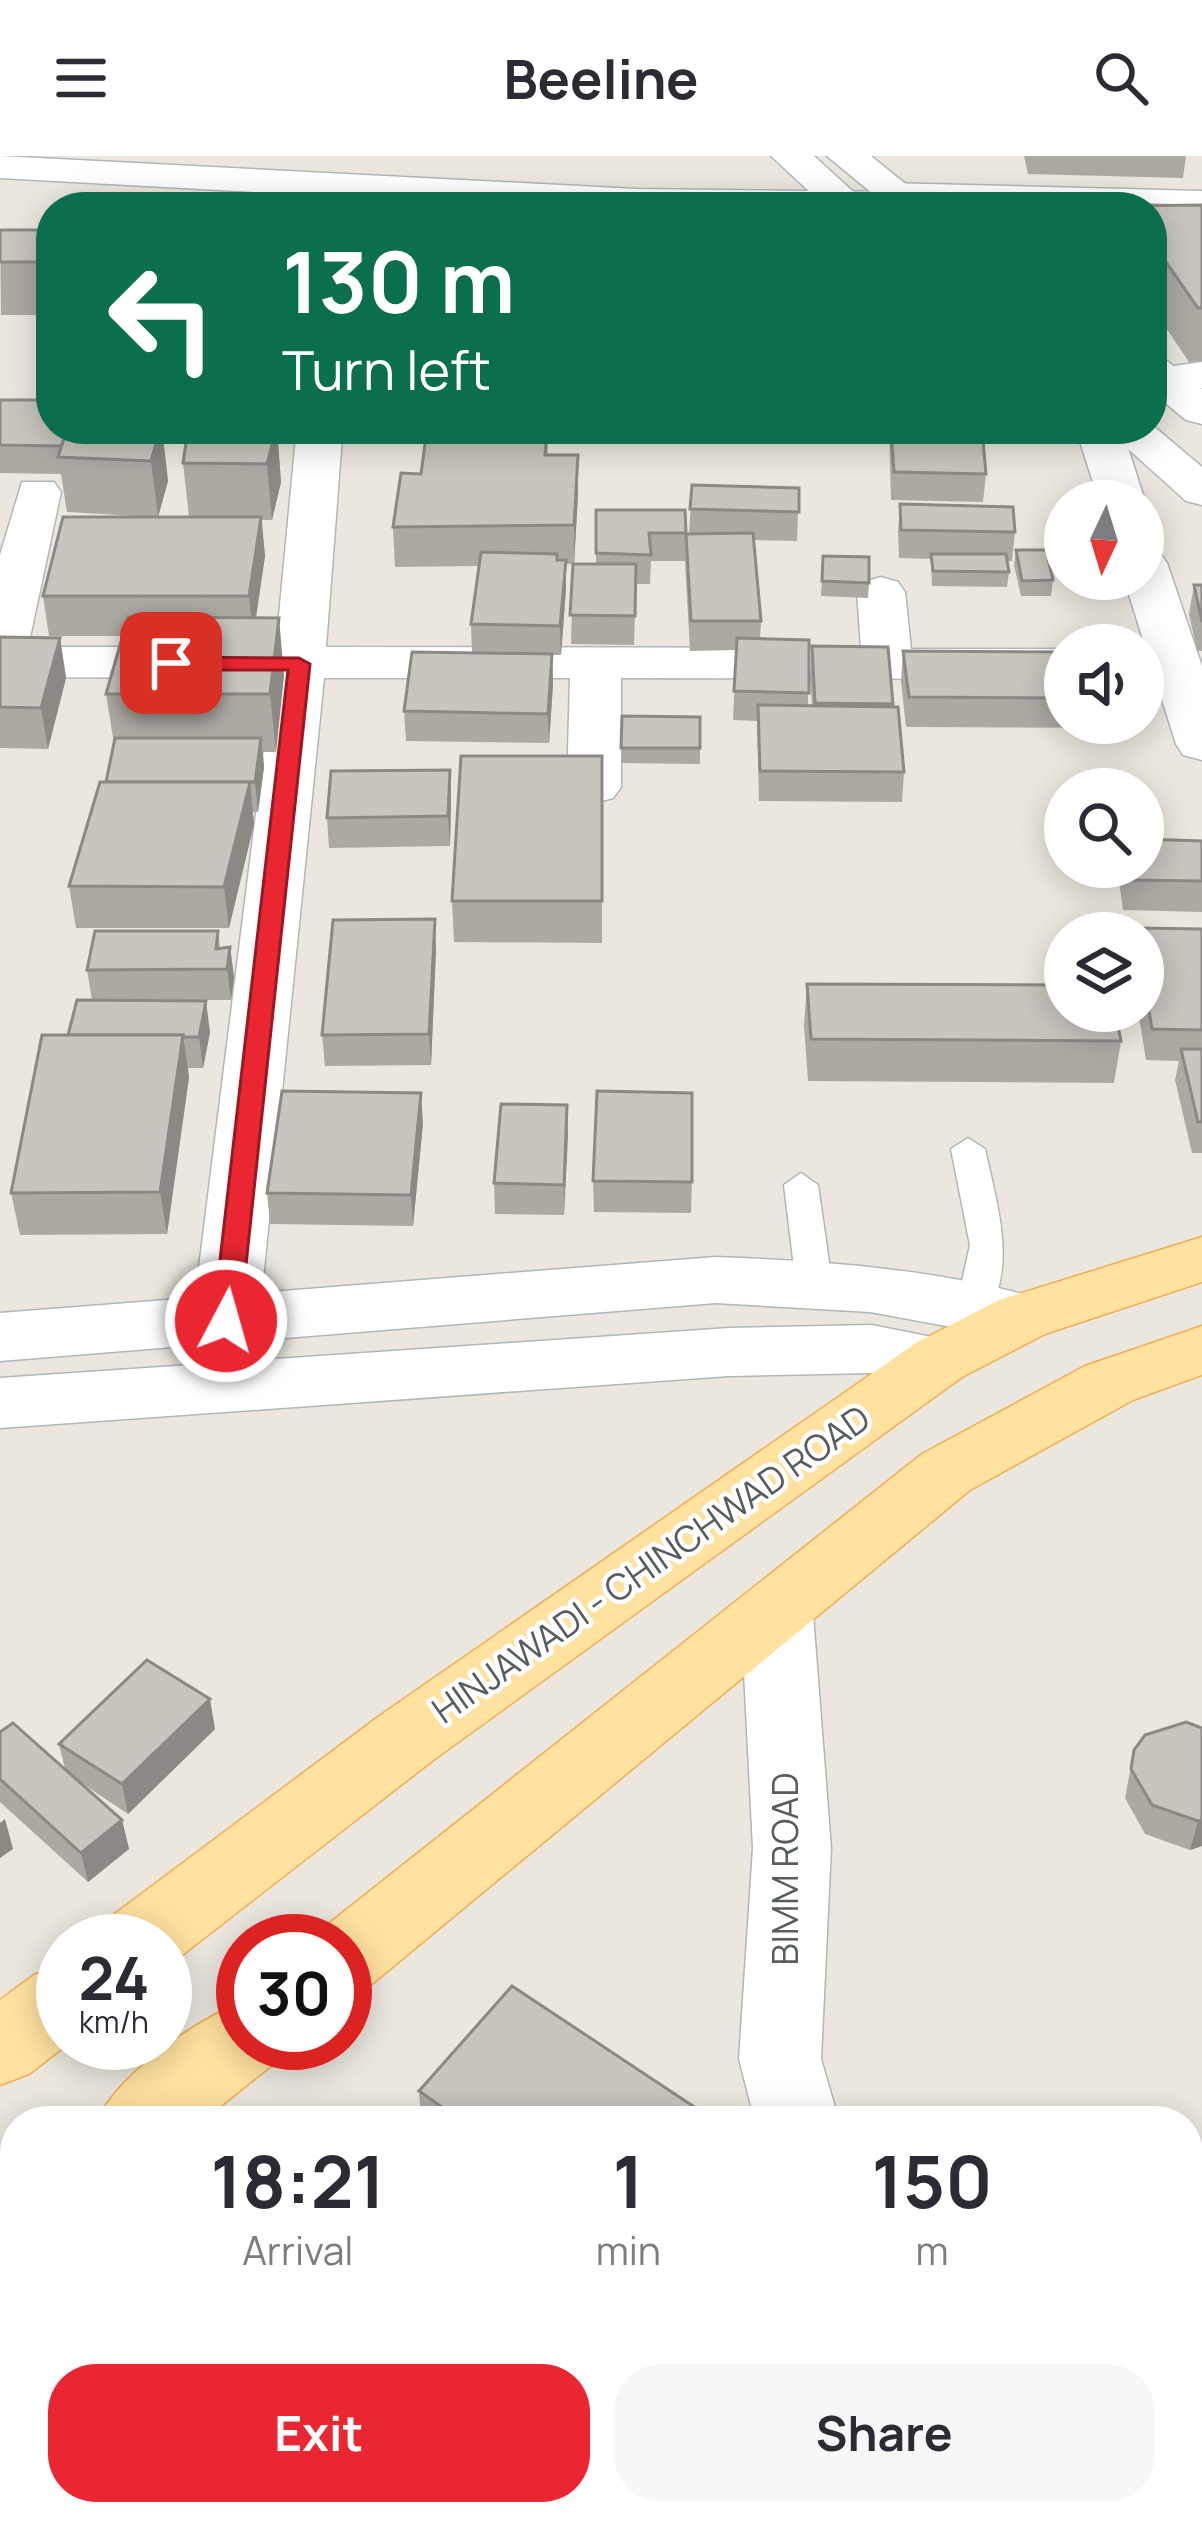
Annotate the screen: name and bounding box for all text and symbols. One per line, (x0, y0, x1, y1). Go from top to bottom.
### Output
text: Beeline (503, 41, 699, 115)
icon: menu (48, 45, 114, 111)
icon: search (1088, 45, 1154, 111)
text: 130 m (282, 223, 515, 338)
icon: left (84, 240, 240, 396)
text: Turn left (282, 332, 491, 406)
north arrow (1044, 480, 1164, 600)
map controls (1044, 480, 1164, 1032)
pin (120, 612, 222, 714)
button: sound (1044, 624, 1164, 744)
icon: arrive (138, 630, 204, 696)
button: search (1044, 768, 1164, 888)
button: layers (1044, 912, 1164, 1032)
position arrow (163, 1258, 289, 1384)
street label: HINJAWADI - CHINCHWAD ROAD (422, 1393, 879, 1734)
street label: BIMM ROAD (760, 1772, 809, 1966)
speed limit sign: 30 (216, 1914, 372, 2070)
text: 24 (78, 1936, 150, 2018)
text: km/h (79, 2001, 149, 2042)
text: 18:21 (210, 2131, 385, 2230)
text: 1 (613, 2131, 644, 2230)
text: 150 (871, 2131, 993, 2230)
text: Arrival (242, 2223, 353, 2277)
text: min (596, 2223, 661, 2277)
text: m (915, 2223, 949, 2277)
button: Exit (48, 2364, 590, 2502)
button: Share (614, 2364, 1155, 2502)

